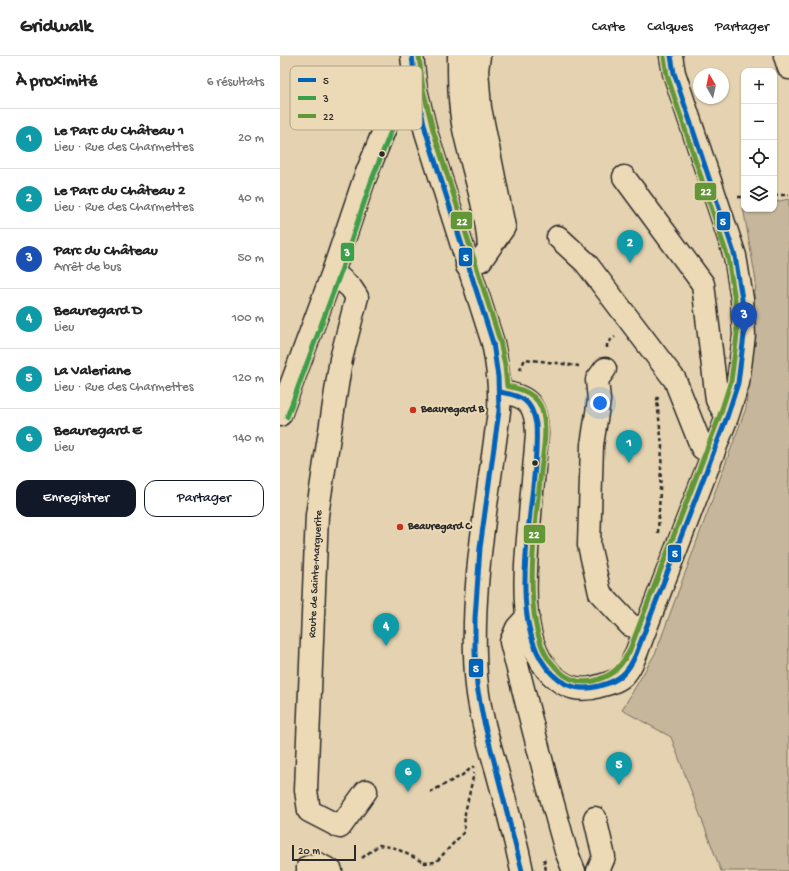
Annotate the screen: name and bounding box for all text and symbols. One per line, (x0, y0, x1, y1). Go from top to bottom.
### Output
text: Gridwalk (20, 16, 92, 39)
text: Carte (592, 19, 625, 36)
text: Calques (647, 19, 693, 36)
text: Partager (715, 19, 769, 36)
legend (290, 66, 422, 130)
north arrow (693, 68, 729, 104)
map controls (741, 68, 777, 212)
button: + (741, 68, 777, 104)
text: À proximité (16, 72, 97, 92)
text: 6 résultats (207, 75, 264, 90)
text: 5 (323, 76, 329, 88)
text: 3 (322, 94, 329, 106)
button: − (741, 104, 777, 140)
text: 22 (323, 112, 334, 124)
text: Le Parc du Château 1 (54, 122, 184, 140)
text: 1 (26, 131, 32, 146)
text: 20 m (238, 131, 264, 146)
text: Lieu · Rue des Charmettes (54, 140, 193, 155)
button: locate (741, 140, 777, 176)
unlabelled marker (377, 149, 387, 159)
button: layers (741, 176, 777, 212)
text: Le Parc du Château 2 (54, 182, 185, 200)
line badge: 22 (694, 182, 717, 201)
text: 22 (701, 187, 712, 199)
text: 2 (26, 191, 32, 206)
text: 40 m (238, 191, 264, 206)
text: Lieu · Rue des Charmettes (54, 200, 193, 215)
line badge: 22 (450, 211, 473, 230)
line badge: 5 (716, 211, 731, 231)
text: 22 (457, 217, 468, 229)
text: 5 (720, 217, 726, 229)
pin: 2 (617, 230, 643, 263)
text: Parc du Château (54, 242, 158, 260)
line badge: 3 (340, 242, 355, 262)
line badge: 5 (458, 247, 473, 267)
text: 3 (343, 248, 350, 260)
text: 3 (26, 251, 32, 266)
text: 50 m (237, 251, 264, 266)
text: 5 (463, 253, 469, 265)
text: Arrêt de bus (54, 260, 121, 275)
text: Beauregard D (54, 302, 142, 320)
pin: 3 (731, 302, 757, 335)
text: 4 (26, 311, 32, 326)
text: 100 m (232, 311, 264, 326)
text: Lieu (54, 320, 74, 335)
text: La Valeriane (54, 362, 131, 380)
text: 5 (26, 371, 32, 386)
text: 120 m (233, 371, 264, 386)
text: Lieu · Rue des Charmettes (54, 380, 193, 395)
your location (590, 393, 610, 413)
place label: Beauregard B (420, 404, 485, 417)
marker: Beauregard B (408, 405, 418, 415)
text: Beauregard E (54, 422, 142, 440)
pin: 1 (616, 430, 642, 463)
text: 6 (26, 431, 32, 446)
text: 140 m (233, 431, 264, 446)
text: Lieu (54, 440, 74, 455)
unlabelled marker (530, 458, 540, 468)
button: Enregistrer (16, 480, 136, 517)
button: Partager (144, 480, 264, 517)
street label: Route de Sainte-Marguerite (307, 510, 325, 638)
place label: Beauregard C (407, 521, 472, 534)
marker: Beauregard C (395, 522, 405, 532)
line badge: 22 (523, 524, 546, 544)
text: 22 (529, 530, 540, 542)
line badge: 5 (667, 544, 682, 563)
text: 5 (672, 549, 678, 561)
pin: 4 (373, 613, 399, 646)
line badge: 5 (468, 658, 484, 678)
text: 5 (473, 664, 479, 676)
pin: 5 (606, 752, 632, 785)
pin: 6 (395, 759, 421, 792)
scale bar (292, 843, 356, 862)
text: 20 m (298, 846, 320, 858)

